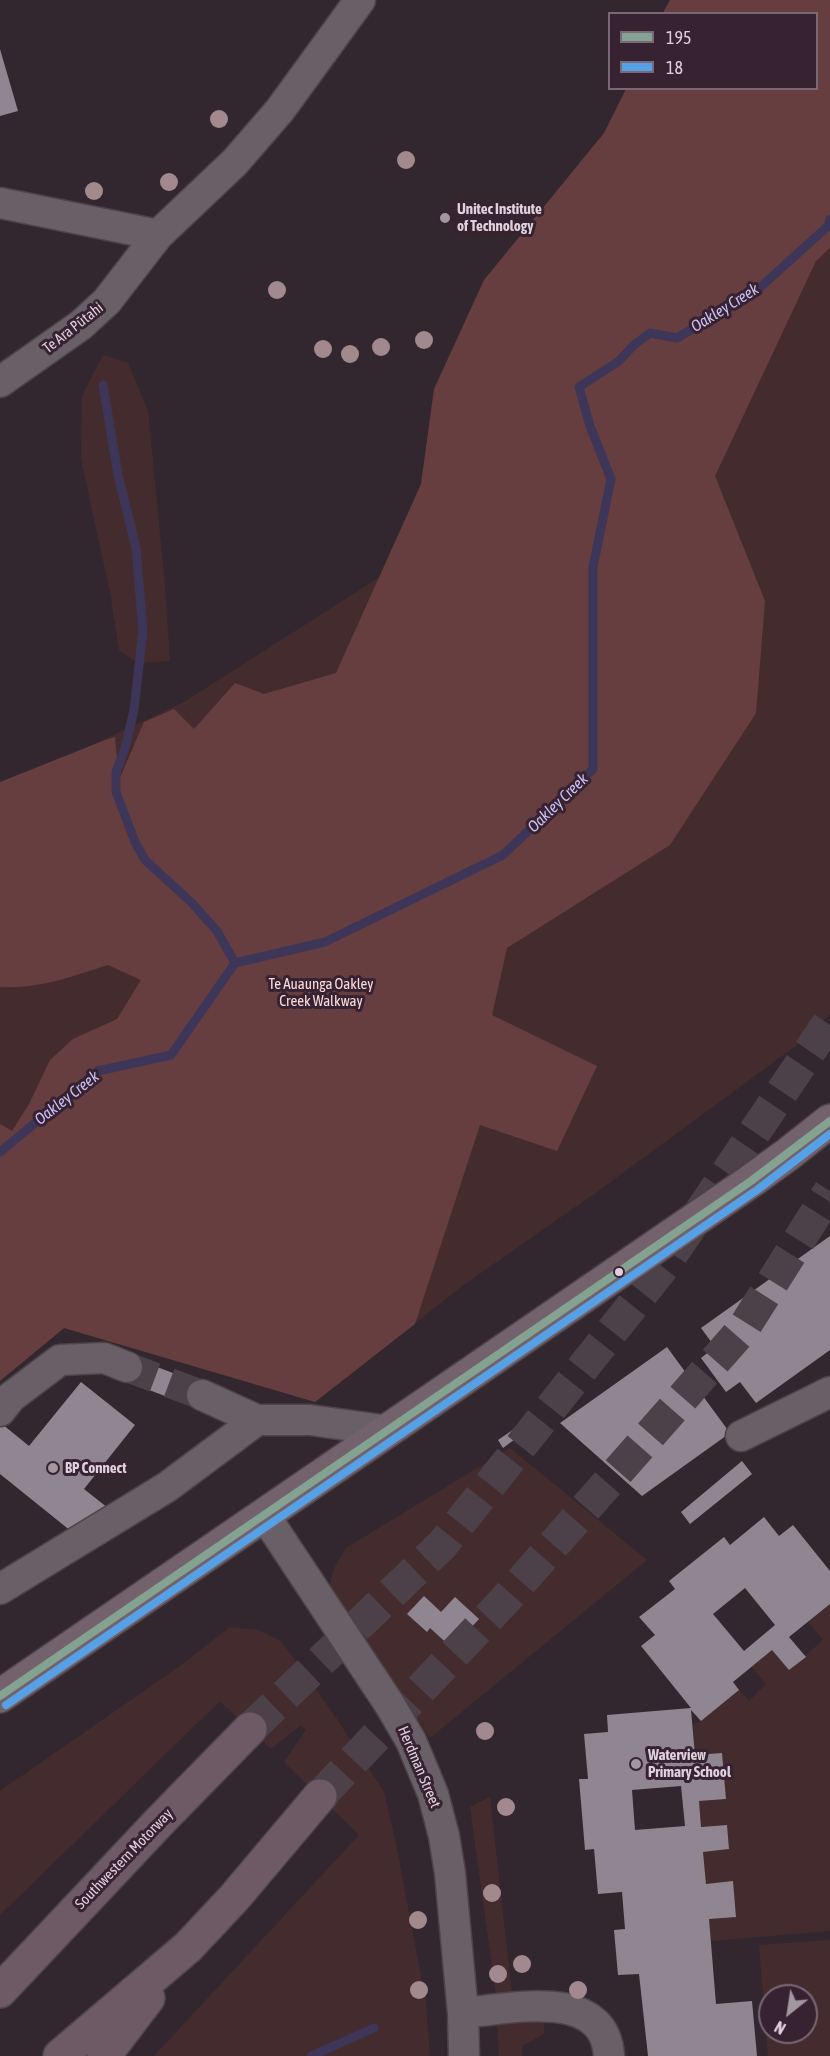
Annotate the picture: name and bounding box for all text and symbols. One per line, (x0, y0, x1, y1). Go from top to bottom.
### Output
legend (608, 12, 818, 90)
text: 195 (666, 27, 691, 48)
text: 18 (666, 57, 683, 78)
place label: Unitec Institute of Technology (457, 200, 542, 235)
marker: Unitec Institute of Technology (438, 211, 452, 225)
water label: Oakley Creek (688, 280, 762, 336)
street label: Te Ara Pūtahi (39, 299, 107, 357)
water label: Oakley Creek (524, 770, 592, 836)
park label: Te Auaunga Oakley Creek Walkway (269, 975, 373, 1010)
water label: Oakley Creek (31, 1067, 103, 1129)
unlabelled marker (613, 1266, 625, 1278)
place label: BP Connect (65, 1459, 126, 1477)
marker: BP Connect (46, 1461, 60, 1475)
street label: Herdman Street (394, 1723, 444, 1811)
place label: Waterview Primary School (648, 1746, 731, 1781)
marker: Waterview Primary School (629, 1757, 643, 1771)
street label: Southwestern Motorway (71, 1805, 177, 1913)
north arrow (758, 1984, 818, 2044)
text: N (771, 2018, 789, 2038)

